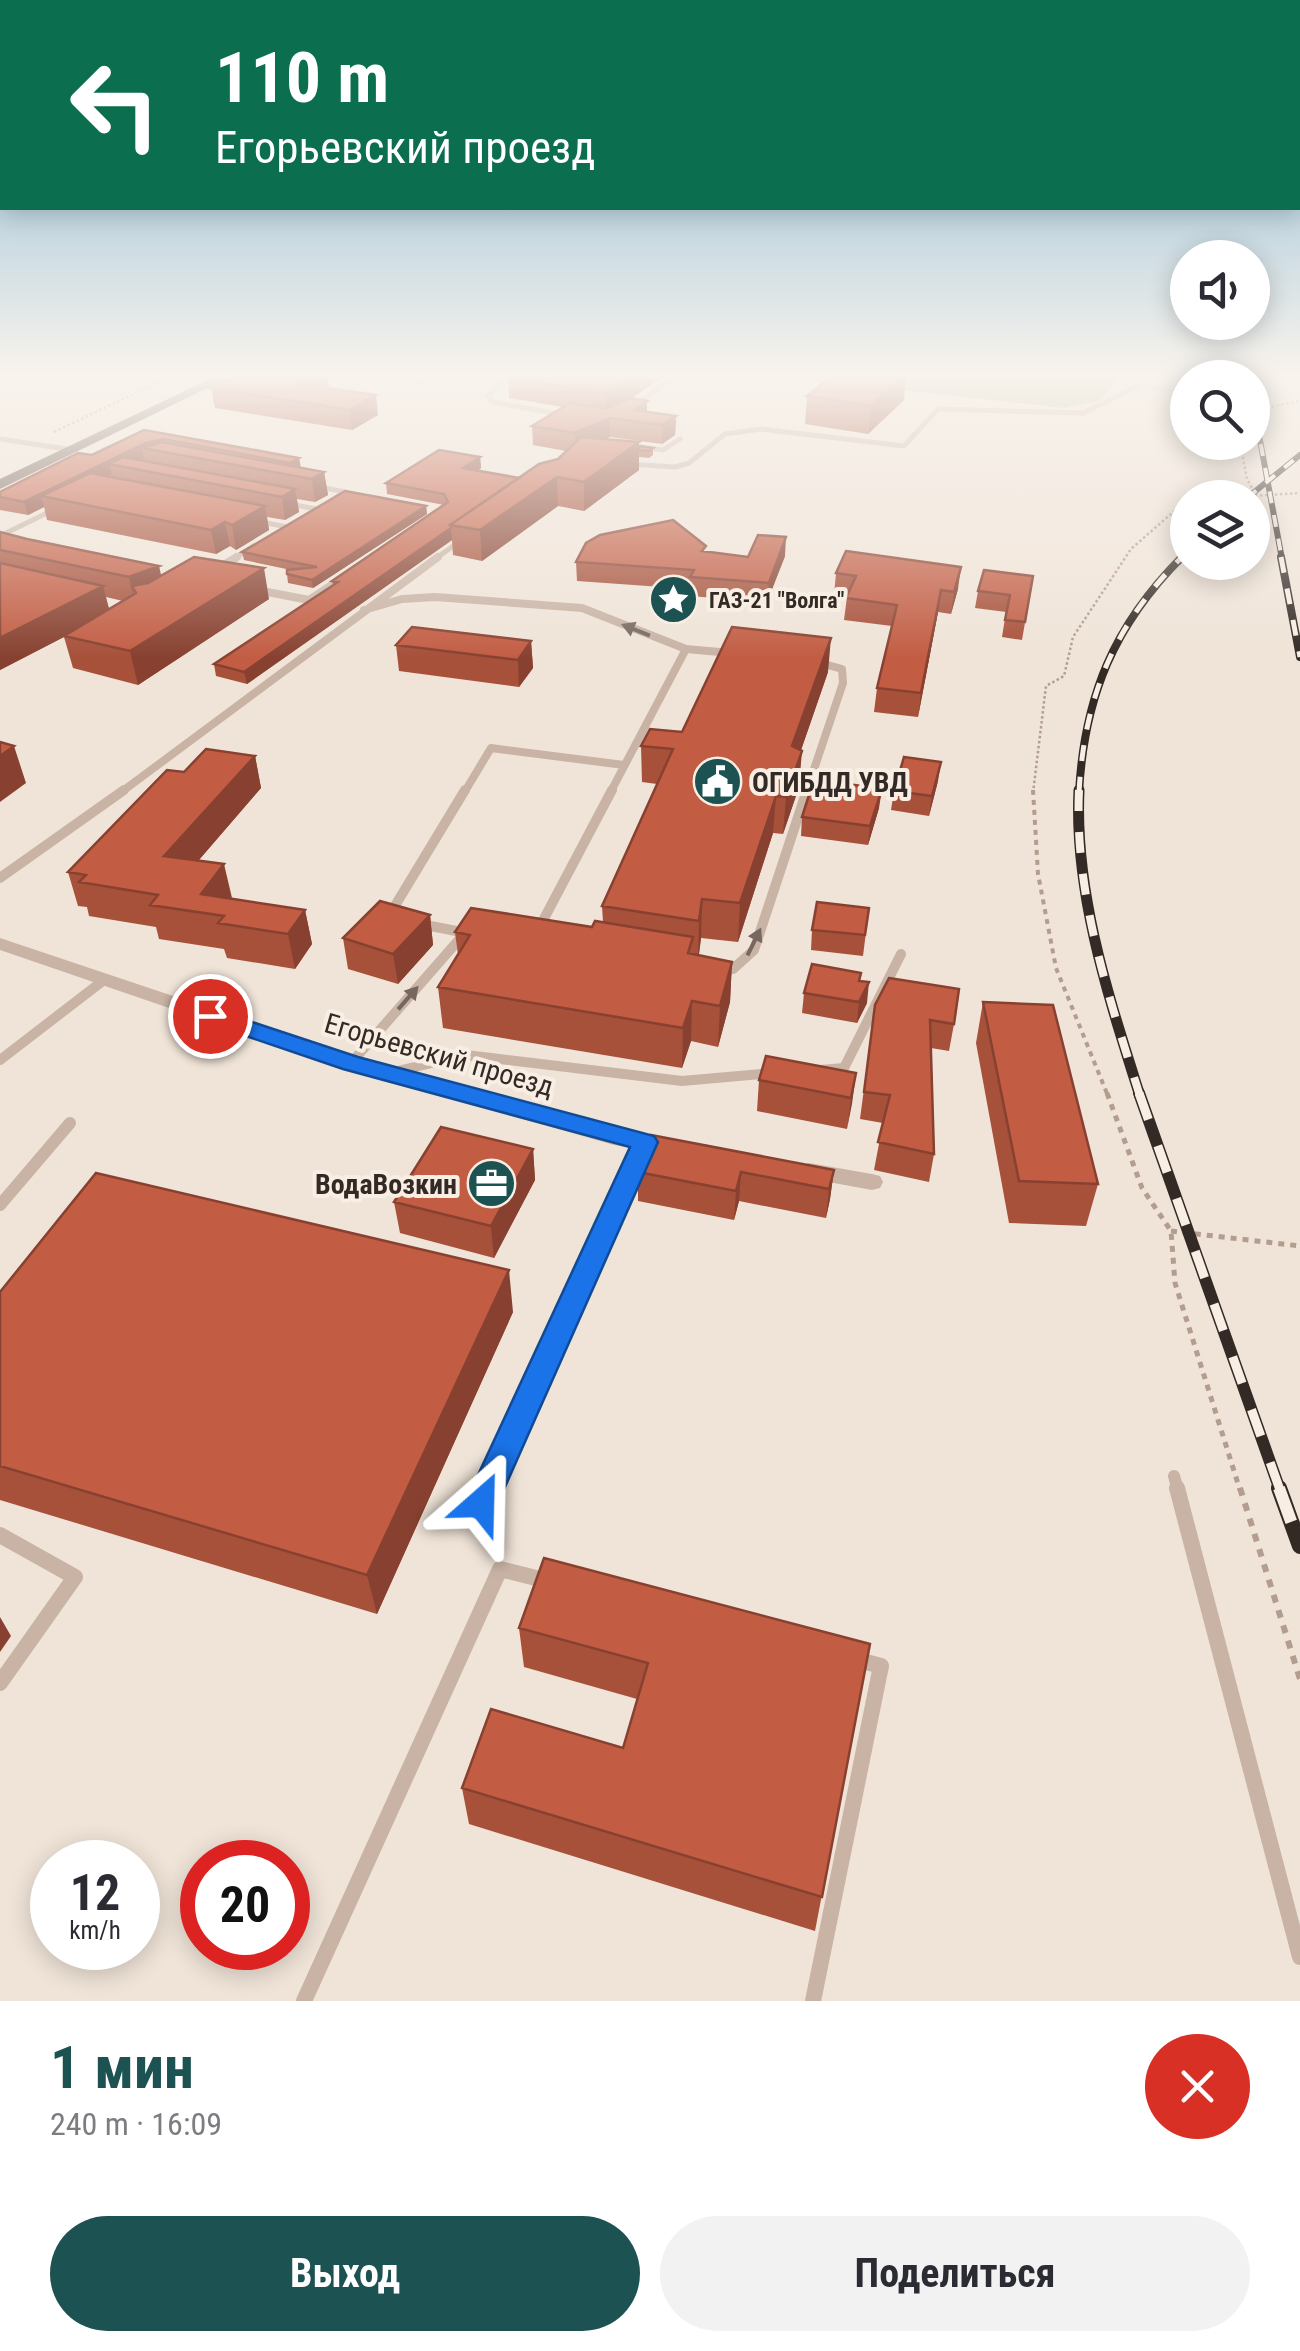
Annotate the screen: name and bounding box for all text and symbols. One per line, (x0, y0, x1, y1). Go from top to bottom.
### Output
text: 110 m (215, 37, 389, 119)
icon: left (50, 40, 180, 170)
text: Егорьевский проезд (215, 121, 595, 174)
map controls (1170, 240, 1270, 580)
button: sound (1170, 240, 1270, 340)
button: search (1170, 360, 1270, 460)
button: layers (1170, 480, 1270, 580)
place icon: ГАЗ-21 "Волга" (648, 574, 700, 626)
place label: ГАЗ-21 "Волга" (709, 588, 844, 613)
one-way arrow (621, 622, 651, 638)
public building icon: ОГИБДД УВД (691, 756, 743, 808)
place label: ОГИБДД УВД (752, 766, 908, 799)
one-way arrow (745, 927, 762, 956)
pin (168, 974, 253, 1059)
one-way arrow (397, 986, 419, 1011)
icon: arrive (183, 989, 238, 1044)
street label: Егорьевский проезд (321, 1007, 557, 1103)
office icon: ВодаВозкин (466, 1158, 518, 1210)
place label: ВодаВозкин (315, 1168, 457, 1201)
position arrow (429, 1451, 533, 1555)
speed limit sign: 20 (180, 1840, 310, 1970)
text: 12 (70, 1864, 120, 1922)
text: km/h (69, 1916, 121, 1945)
text: 1 мин (50, 2032, 194, 2103)
button: close (1145, 2034, 1250, 2139)
text: 240 m · 16:09 (50, 2105, 222, 2143)
button: Выход (50, 2216, 640, 2331)
button: Поделиться (660, 2216, 1250, 2331)

